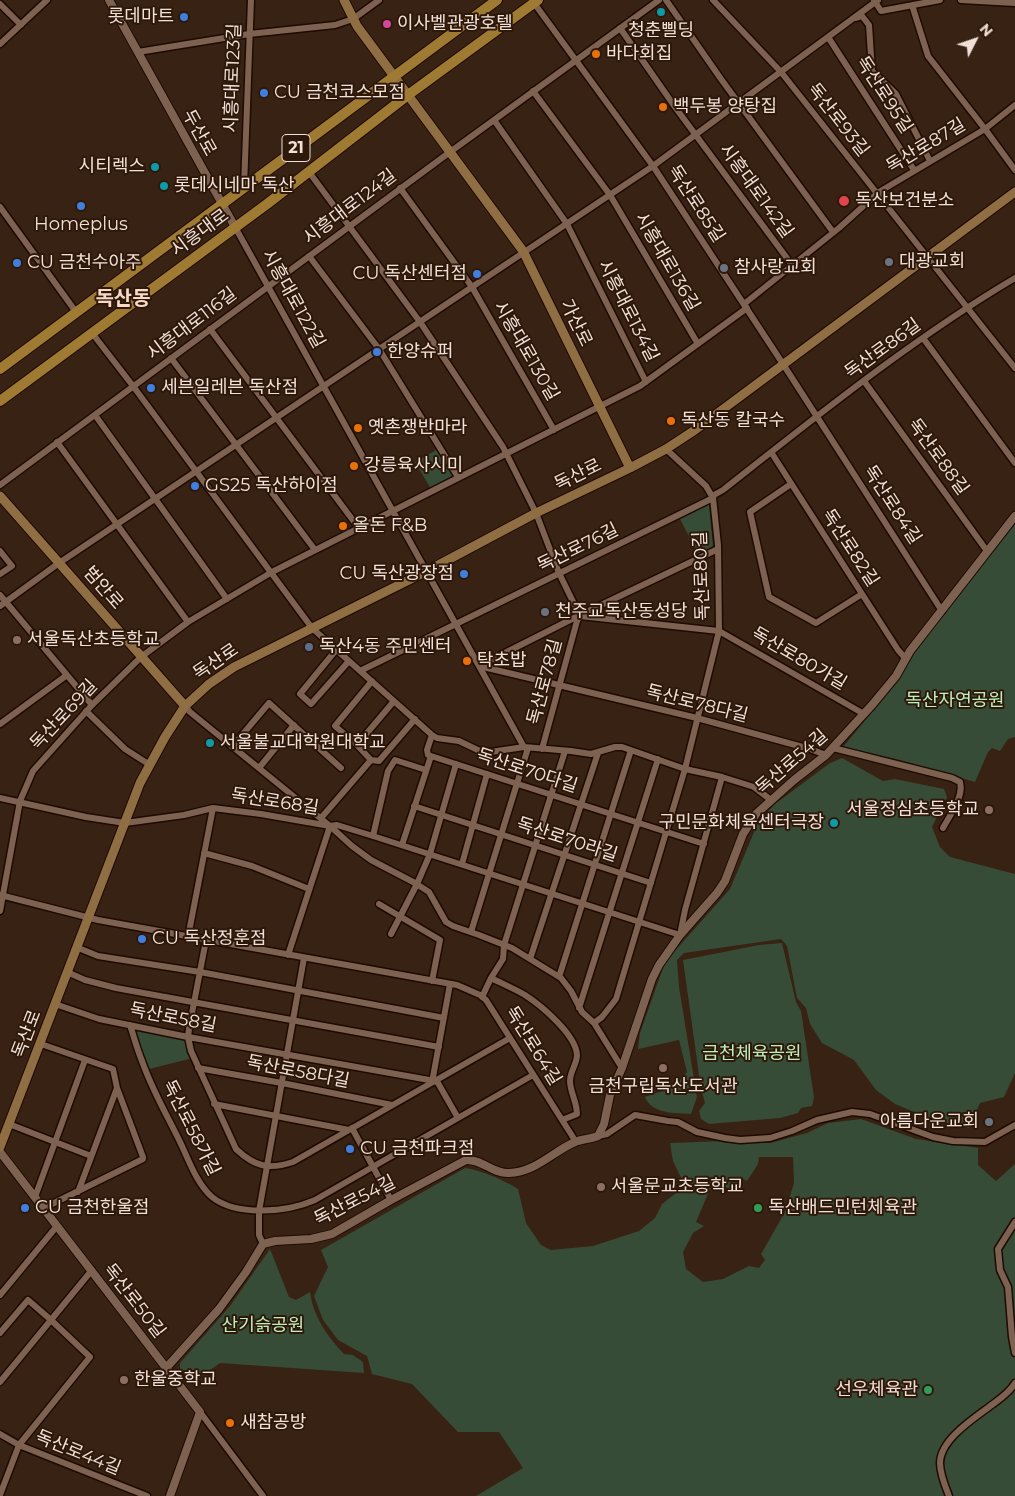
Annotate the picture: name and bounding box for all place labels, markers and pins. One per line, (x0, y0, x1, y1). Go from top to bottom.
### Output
place label: 롯데마트 (108, 6, 174, 28)
marker: 청춘삘딩 (655, 6, 667, 18)
marker: 롯데마트 (178, 11, 190, 23)
place label: 이사벨관광호텔 (397, 13, 513, 35)
marker: 이사벨관광호텔 (381, 18, 393, 30)
place label: 청춘삘딩 (628, 20, 694, 42)
place label: 바다회집 (606, 43, 672, 65)
marker: 바다회집 (590, 48, 602, 60)
place label: CU 금천코스모점 (274, 82, 405, 104)
marker: CU 금천코스모점 (258, 87, 270, 99)
place label: 백두봉 양탕집 (673, 96, 777, 118)
marker: 백두봉 양탕집 (657, 101, 669, 113)
place label: 시티렉스 (79, 156, 145, 178)
marker: 시티렉스 (149, 161, 161, 173)
place label: 롯데시네마 독산 (174, 175, 295, 197)
marker: 롯데시네마 독산 (158, 180, 170, 192)
place label: 독산보건분소 (855, 190, 954, 212)
marker: 독산보건분소 (837, 194, 851, 208)
marker: Homeplus (75, 200, 87, 212)
place label: Homeplus (34, 214, 128, 236)
place label: 대광교회 (899, 251, 965, 273)
place label: CU 금천수아주 (27, 252, 142, 274)
marker: 대광교회 (883, 256, 895, 268)
marker: CU 금천수아주 (11, 257, 23, 269)
place label: 참사랑교회 (734, 257, 817, 279)
marker: 참사랑교회 (718, 262, 730, 274)
place label: CU 독산센터점 (352, 263, 467, 285)
marker: CU 독산센터점 (471, 268, 483, 280)
place label: 한양슈퍼 (387, 341, 453, 363)
marker: 한양슈퍼 (371, 346, 383, 358)
place label: 세븐일레븐 독산점 (161, 377, 298, 399)
marker: 세븐일레븐 독산점 (145, 382, 157, 394)
place label: 독산동 칼국수 (681, 410, 785, 432)
marker: 독산동 칼국수 (665, 415, 677, 427)
place label: 옛촌쟁반마라 (368, 417, 467, 439)
marker: 옛촌쟁반마라 (352, 422, 364, 434)
place label: 강릉육사시미 (364, 455, 463, 477)
marker: 강릉육사시미 (348, 460, 360, 472)
place label: GS25 독산하이점 (205, 475, 338, 497)
marker: GS25 독산하이점 (189, 480, 201, 492)
place label: 올돈 F&B (353, 515, 427, 537)
marker: 올돈 F&B (337, 520, 349, 532)
place label: CU 독산광장점 (339, 563, 454, 585)
marker: CU 독산광장점 (458, 568, 470, 580)
place label: 천주교독산동성당 (555, 601, 687, 623)
marker: 천주교독산동성당 (539, 606, 551, 618)
place label: 서울독산초등학교 (27, 629, 159, 651)
marker: 서울독산초등학교 (11, 634, 23, 646)
place label: 독산4동 주민센터 (319, 636, 452, 658)
marker: 독산4동 주민센터 (303, 641, 315, 653)
place label: 탁초밥 (477, 650, 527, 672)
marker: 탁초밥 (461, 655, 473, 667)
place label: 서울불교대학원대학교 (220, 732, 386, 754)
marker: 서울불교대학원대학교 (204, 737, 216, 749)
place label: 서울정심초등학교 (847, 799, 979, 821)
marker: 서울정심초등학교 (983, 804, 995, 816)
place label: 구민문화체육센터극장 (658, 812, 824, 834)
marker: 구민문화체육센터극장 (828, 817, 840, 829)
place label: CU 독산정훈점 (152, 928, 267, 950)
marker: CU 독산정훈점 (136, 933, 148, 945)
marker: 금천구립독산도서관 (657, 1062, 669, 1074)
place label: 금천구립독산도서관 (588, 1076, 738, 1098)
place label: 아름다운교회 (880, 1111, 979, 1133)
marker: 아름다운교회 (983, 1116, 995, 1128)
place label: CU 금천파크점 (360, 1138, 475, 1160)
marker: CU 금천파크점 (344, 1143, 356, 1155)
place label: 서울문교초등학교 (611, 1176, 743, 1198)
marker: 서울문교초등학교 (595, 1181, 607, 1193)
place label: CU 금천한울점 (35, 1197, 150, 1219)
place label: 독산배드민턴체육관 (768, 1197, 917, 1219)
marker: CU 금천한울점 (19, 1202, 31, 1214)
marker: 독산배드민턴체육관 (752, 1202, 764, 1214)
place label: 한울중학교 (134, 1369, 217, 1391)
marker: 한울중학교 (118, 1374, 130, 1386)
place label: 선우체육관 (835, 1379, 918, 1401)
marker: 선우체육관 (922, 1384, 934, 1396)
place label: 새참공방 (240, 1412, 306, 1434)
marker: 새참공방 (224, 1417, 236, 1429)

